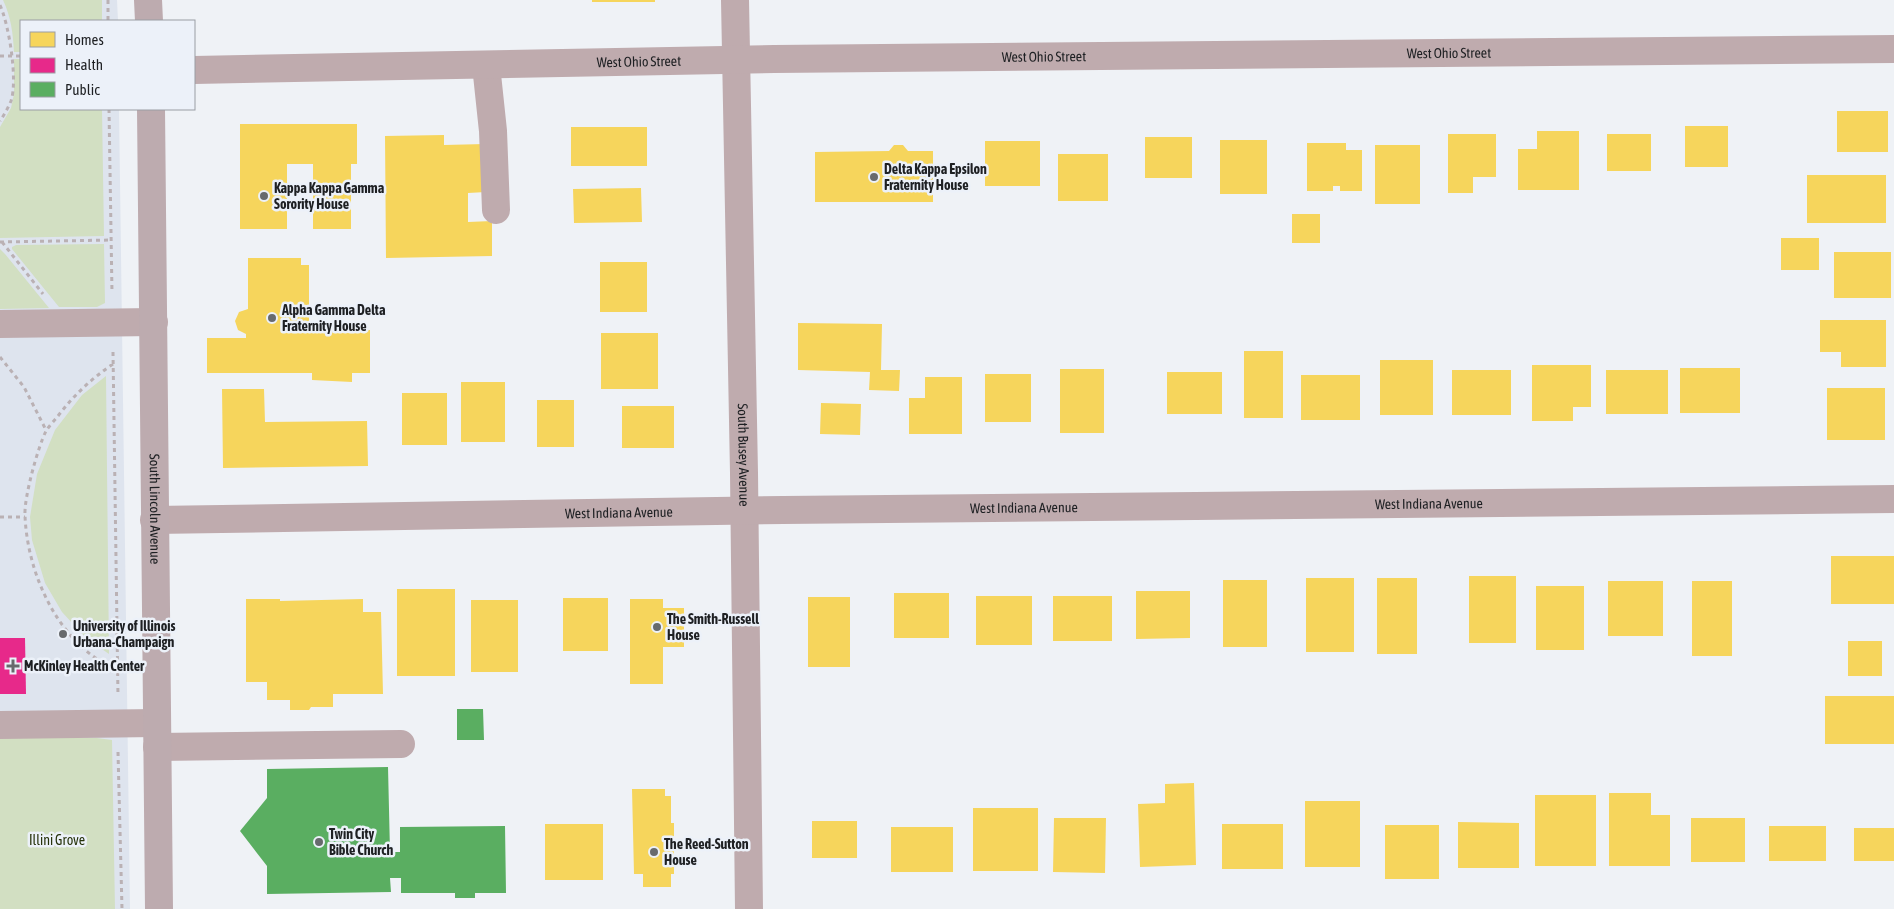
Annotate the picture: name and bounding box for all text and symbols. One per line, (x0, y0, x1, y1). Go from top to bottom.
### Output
legend (20, 20, 195, 110)
text: Homes (65, 31, 104, 48)
street label: West Ohio Street (1407, 45, 1491, 61)
street label: West Ohio Street (1002, 48, 1086, 65)
street label: West Ohio Street (597, 53, 681, 70)
text: Health (65, 56, 103, 73)
text: Public (65, 81, 100, 98)
place label: Delta Kappa Epsilon Fraternity House (884, 161, 987, 193)
marker: Delta Kappa Epsilon Fraternity House (868, 171, 880, 183)
place label: Kappa Kappa Gamma Sorority House (274, 180, 385, 212)
marker: Kappa Kappa Gamma Sorority House (258, 190, 270, 202)
place label: Alpha Gamma Delta Fraternity House (281, 302, 386, 334)
marker: Alpha Gamma Delta Fraternity House (266, 312, 278, 324)
street label: South Busey Avenue (735, 403, 752, 507)
street label: South Lincoln Avenue (147, 454, 163, 564)
street label: West Indiana Avenue (1375, 495, 1483, 512)
street label: West Indiana Avenue (970, 499, 1078, 516)
street label: West Indiana Avenue (565, 504, 673, 521)
place label: The Smith-Russell House (667, 611, 759, 643)
place label: University of Illinois Urbana-Champaign (73, 618, 175, 650)
marker: The Smith-Russell House (651, 621, 663, 633)
marker: University of Illinois Urbana-Champaign (57, 628, 69, 640)
place label: McKinley Health Center (24, 658, 145, 674)
marker: McKinley Health Center (6, 659, 20, 673)
place label: Twin City Bible Church (329, 826, 393, 858)
park label: Illini Grove (29, 832, 85, 848)
marker: Twin City Bible Church (313, 836, 325, 848)
place label: The Reed-Sutton House (664, 836, 749, 868)
marker: The Reed-Sutton House (648, 846, 660, 858)

